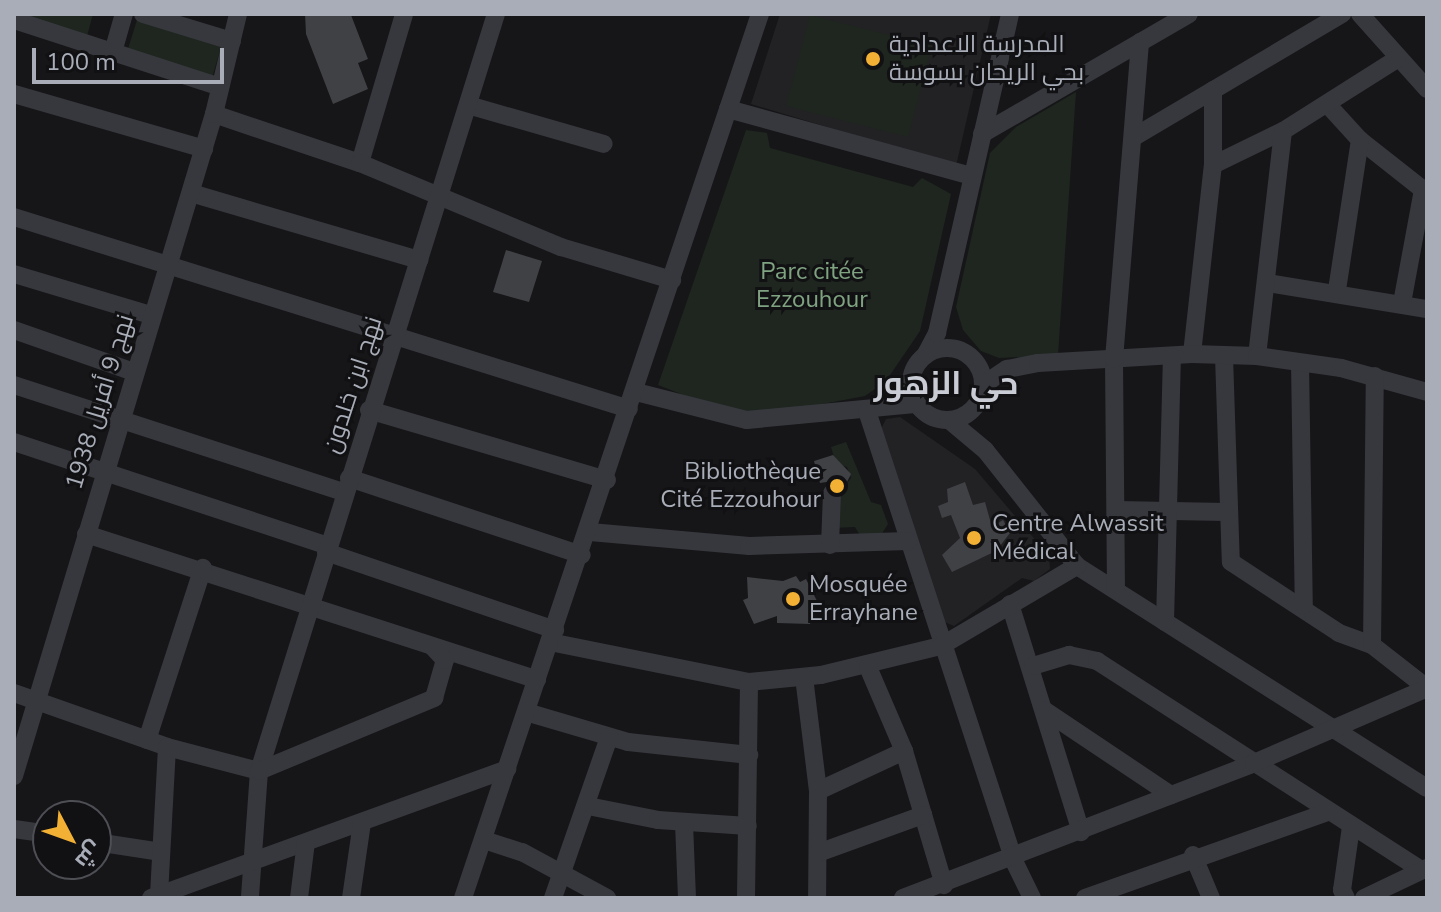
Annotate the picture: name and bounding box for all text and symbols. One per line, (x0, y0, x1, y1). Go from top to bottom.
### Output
place label: المدرسة الاعدادية بحي الريحان بسوسة (889, 31, 1084, 87)
scale bar (36, 32, 228, 82)
text: 100 m (46, 46, 116, 78)
marker: المدرسة الاعدادية بحي الريحان بسوسة (864, 50, 882, 68)
park label: Parc citée Ezzouhour (756, 258, 868, 314)
street label: نهج 9 أفريل 1938 (60, 311, 140, 493)
street label: نهج ابن خلدون (317, 313, 389, 457)
district label: حي الزهور (874, 365, 1018, 403)
place label: Bibliothèque Cité Ezzouhour (660, 458, 821, 514)
marker: Bibliothèque Cité Ezzouhour (828, 477, 846, 495)
place label: Centre Alwassit Médical (992, 510, 1164, 566)
marker: Centre Alwassit Médical (963, 527, 985, 549)
place label: Mosquée Errayhane (809, 571, 918, 627)
marker: Mosquée Errayhane (784, 590, 802, 608)
north arrow (32, 800, 112, 880)
text: ش (68, 834, 109, 875)

